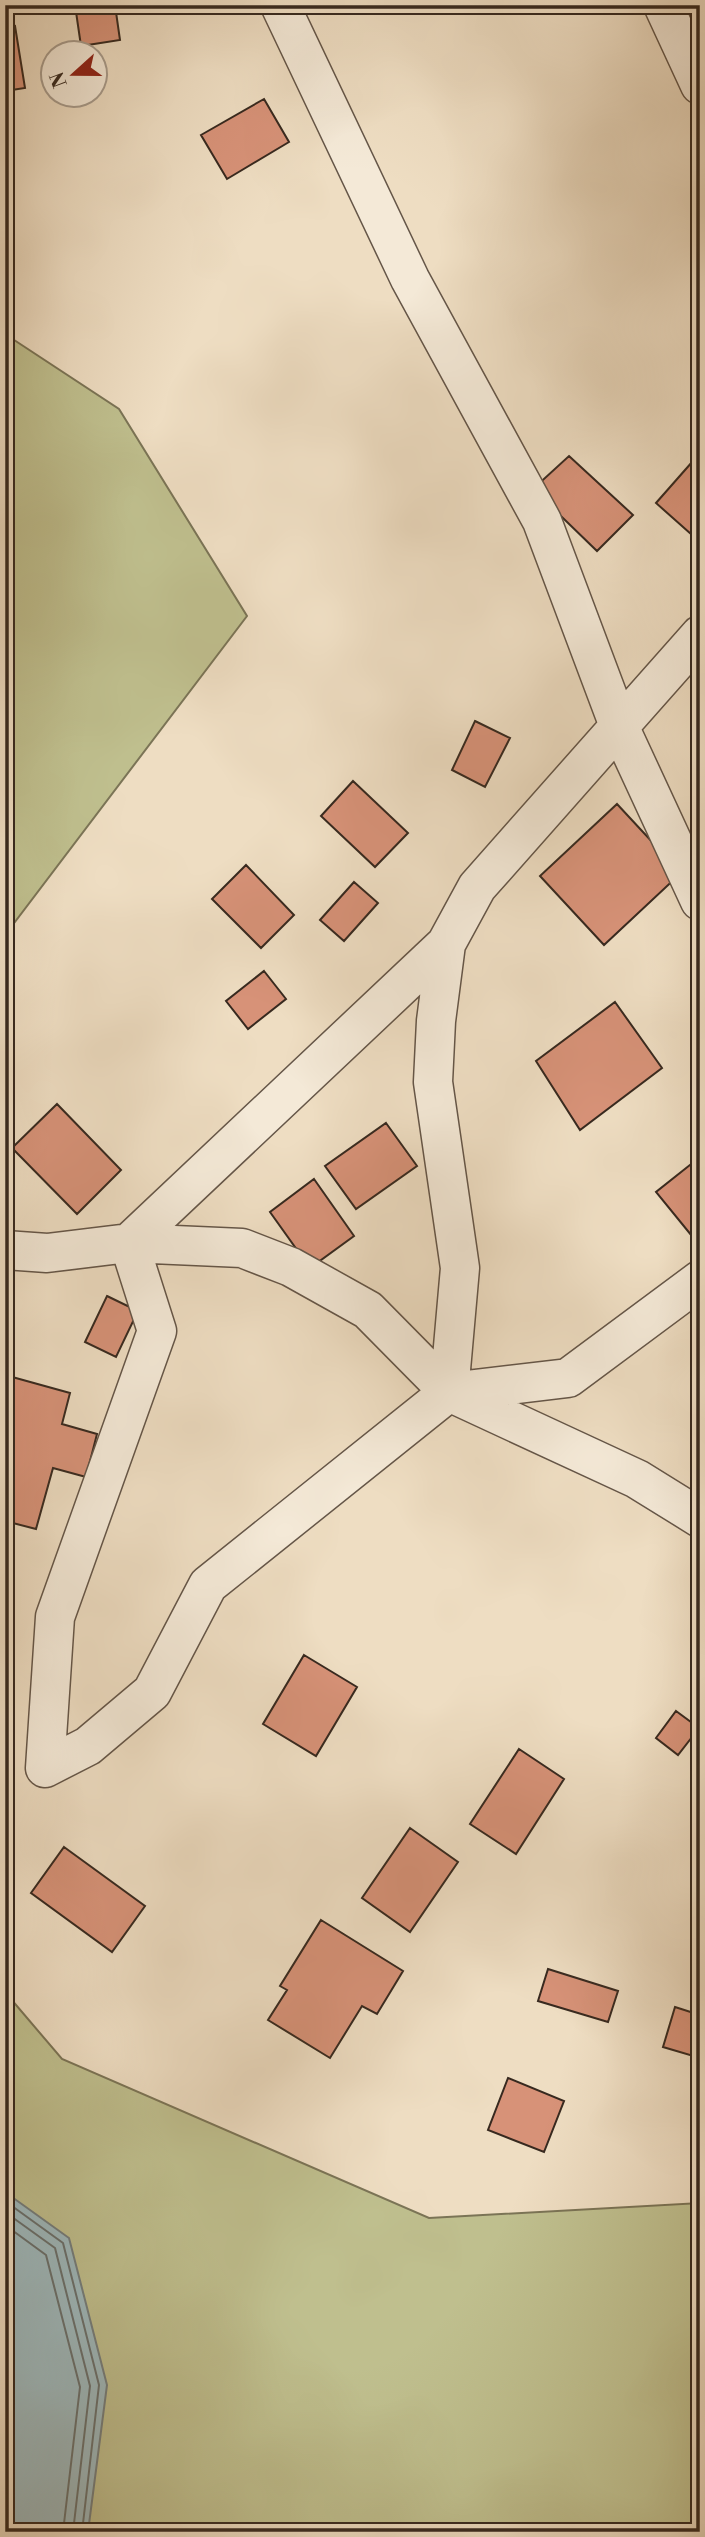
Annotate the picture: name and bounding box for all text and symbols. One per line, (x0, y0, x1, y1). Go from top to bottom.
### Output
north arrow (38, 38, 108, 108)
text: N (45, 68, 73, 91)

